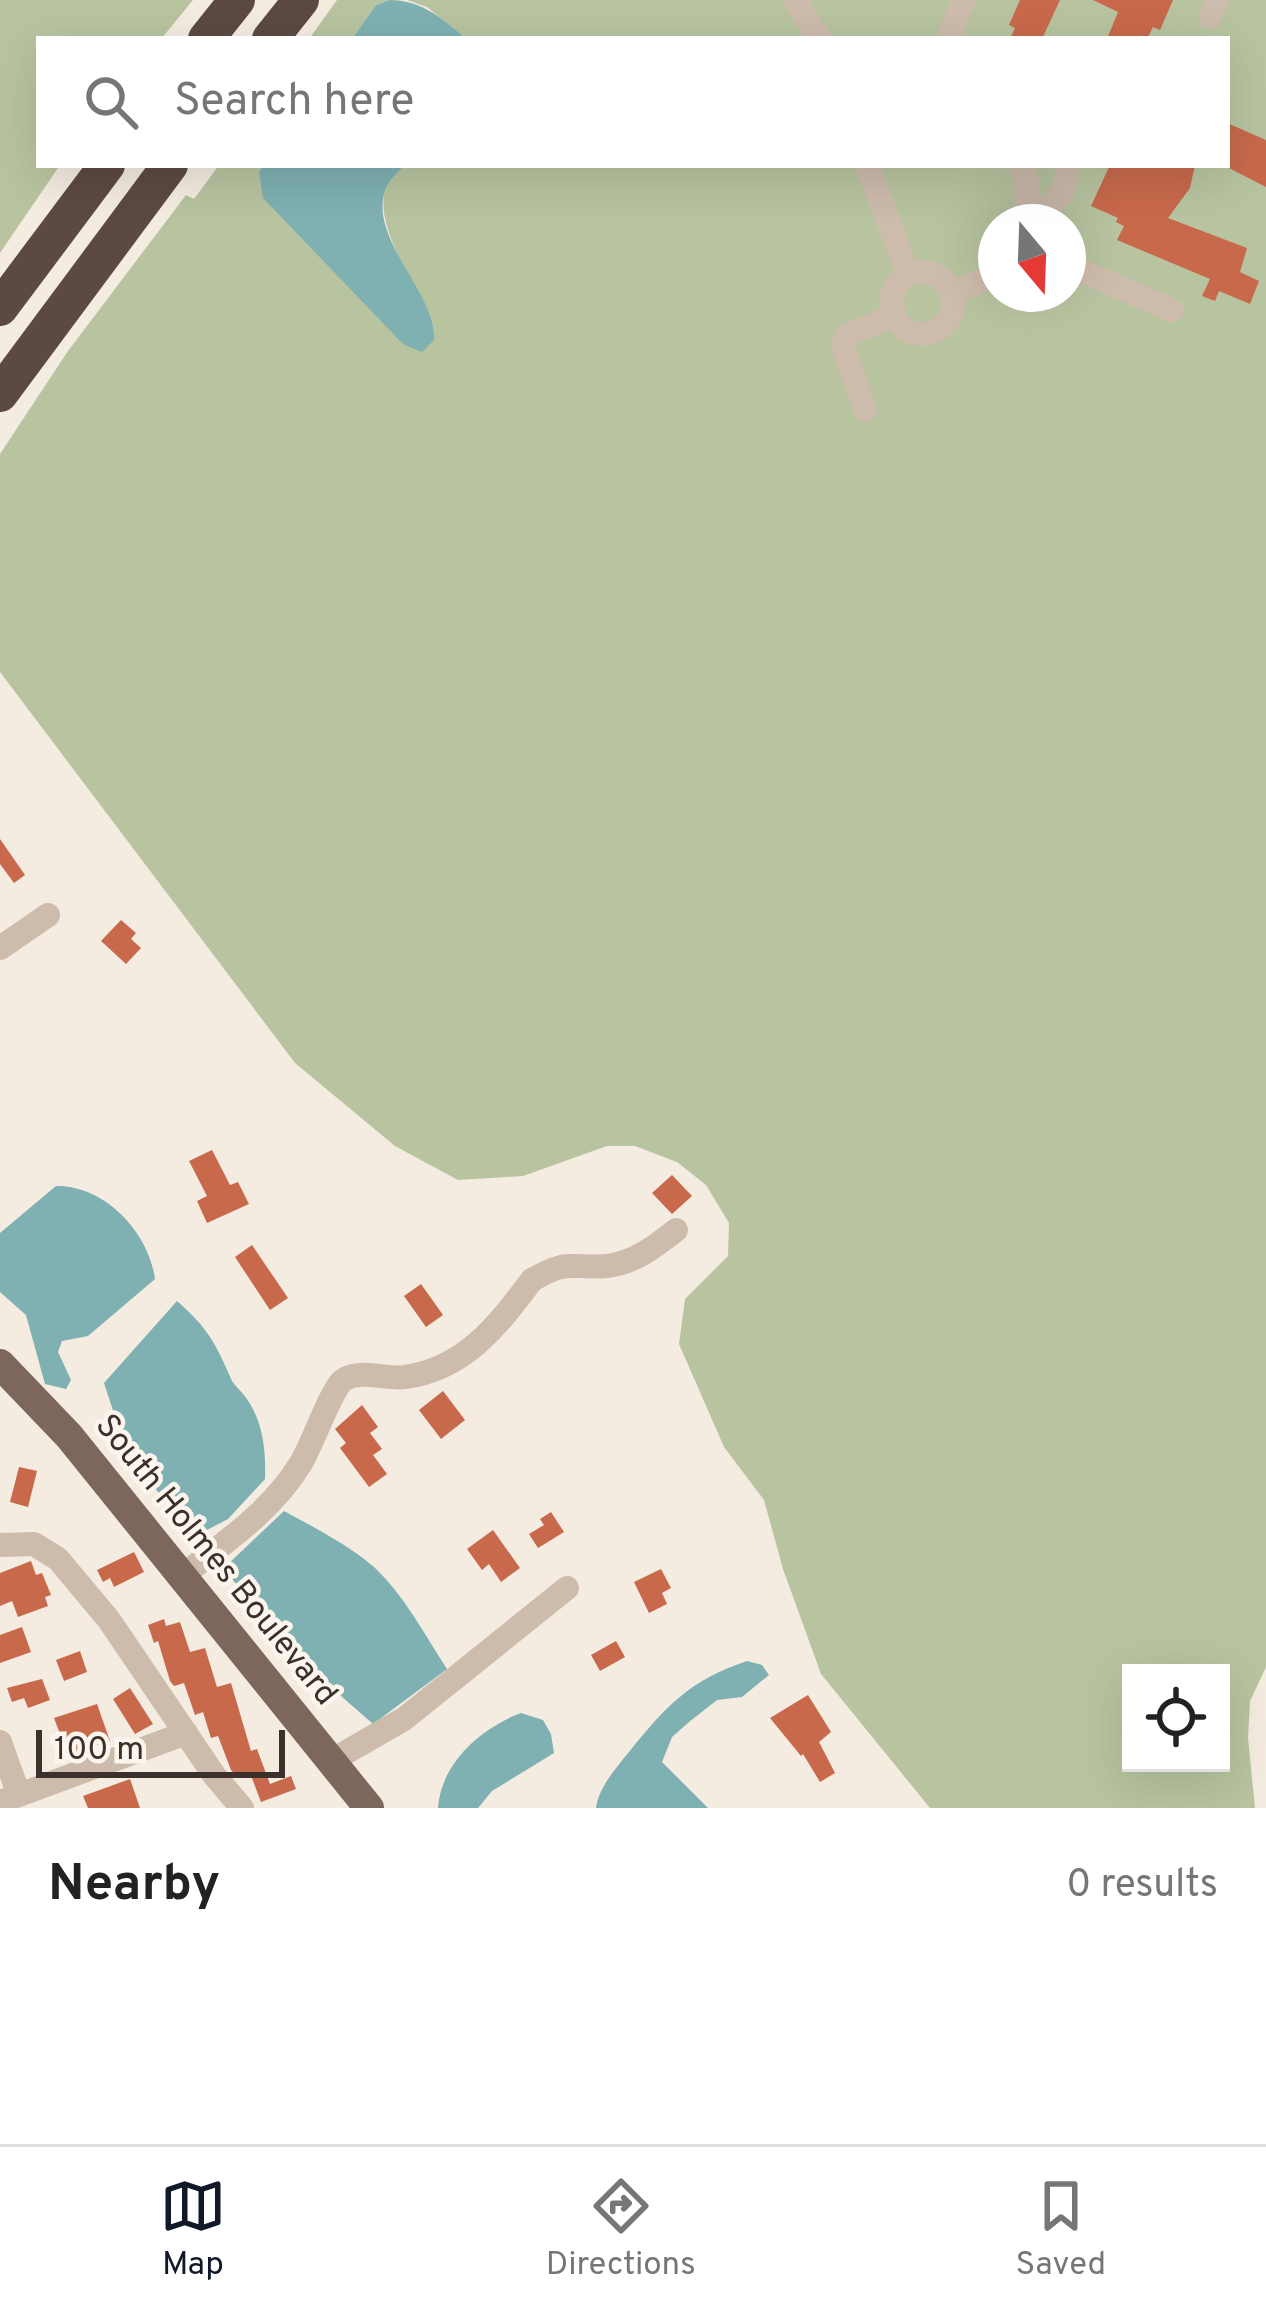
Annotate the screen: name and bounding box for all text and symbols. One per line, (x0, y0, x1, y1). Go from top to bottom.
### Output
search box (36, 36, 1230, 168)
icon: search (78, 69, 144, 135)
text: Search here (174, 74, 414, 131)
north arrow (978, 204, 1086, 312)
street label: South Holmes Boulevard (84, 1407, 346, 1715)
map controls (1122, 1664, 1230, 1772)
button: locate (1122, 1664, 1230, 1772)
scale bar (36, 1724, 285, 1777)
text: 100 m (54, 1730, 144, 1772)
text: Nearby (48, 1854, 220, 1919)
text: 0 results (1066, 1862, 1218, 1911)
tab: Map (160, 2173, 226, 2287)
tab: Directions (546, 2173, 696, 2287)
tab: Saved (1015, 2173, 1106, 2287)

